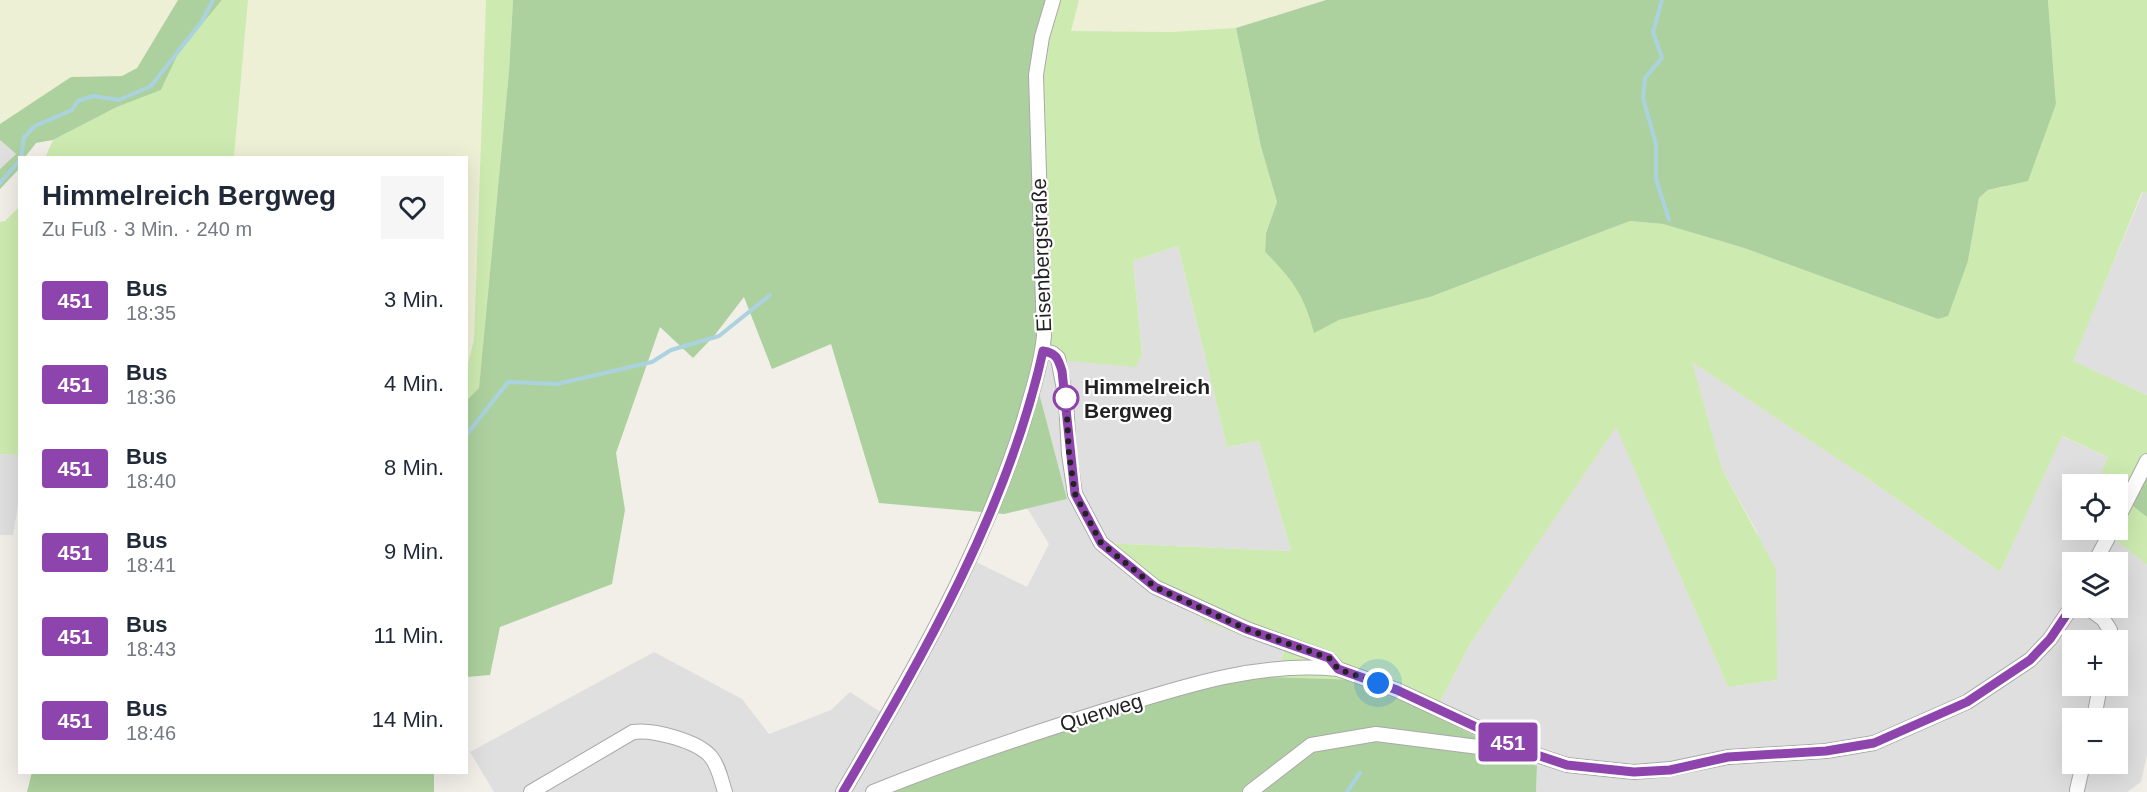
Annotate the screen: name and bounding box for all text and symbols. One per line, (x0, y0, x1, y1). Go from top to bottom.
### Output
button: heart (381, 176, 444, 239)
street label: Eisenbergstraße (1027, 178, 1055, 332)
text: Himmelreich Bergweg (42, 180, 336, 211)
text: Zu Fuß · 3 Min. · 240 m (42, 218, 252, 240)
text: Bus (126, 276, 168, 301)
text: 3 Min. (384, 287, 444, 312)
text: 451 (57, 289, 93, 312)
text: 18:35 (126, 302, 176, 324)
text: Bus (126, 360, 168, 385)
text: 4 Min. (384, 371, 444, 396)
text: 451 (57, 373, 93, 396)
place label: Himmelreich Bergweg (1084, 375, 1210, 422)
marker: Himmelreich Bergweg (1053, 385, 1079, 411)
text: 18:36 (126, 386, 176, 408)
text: Bus (126, 444, 168, 469)
text: 8 Min. (384, 455, 444, 480)
text: 451 (57, 457, 93, 480)
text: 18:40 (126, 470, 176, 492)
map controls (2062, 474, 2128, 774)
button: locate (2062, 474, 2128, 540)
text: Bus (126, 528, 168, 553)
text: 9 Min. (384, 539, 444, 564)
text: 451 (57, 541, 93, 564)
button: layers (2062, 552, 2128, 618)
text: 18:41 (126, 554, 176, 576)
text: Bus (126, 612, 168, 637)
text: 11 Min. (373, 623, 444, 648)
text: 451 (57, 625, 93, 648)
button: + (2062, 630, 2128, 696)
text: 18:43 (126, 638, 176, 660)
your location (1363, 668, 1393, 698)
street label: Querweg (1057, 689, 1145, 735)
text: Bus (126, 696, 168, 721)
text: 14 Min. (372, 707, 444, 732)
button: − (2062, 708, 2128, 774)
text: 451 (57, 709, 93, 732)
text: 18:46 (126, 722, 176, 744)
line badge: 451 (1474, 722, 1543, 762)
text: 451 (1490, 731, 1526, 754)

